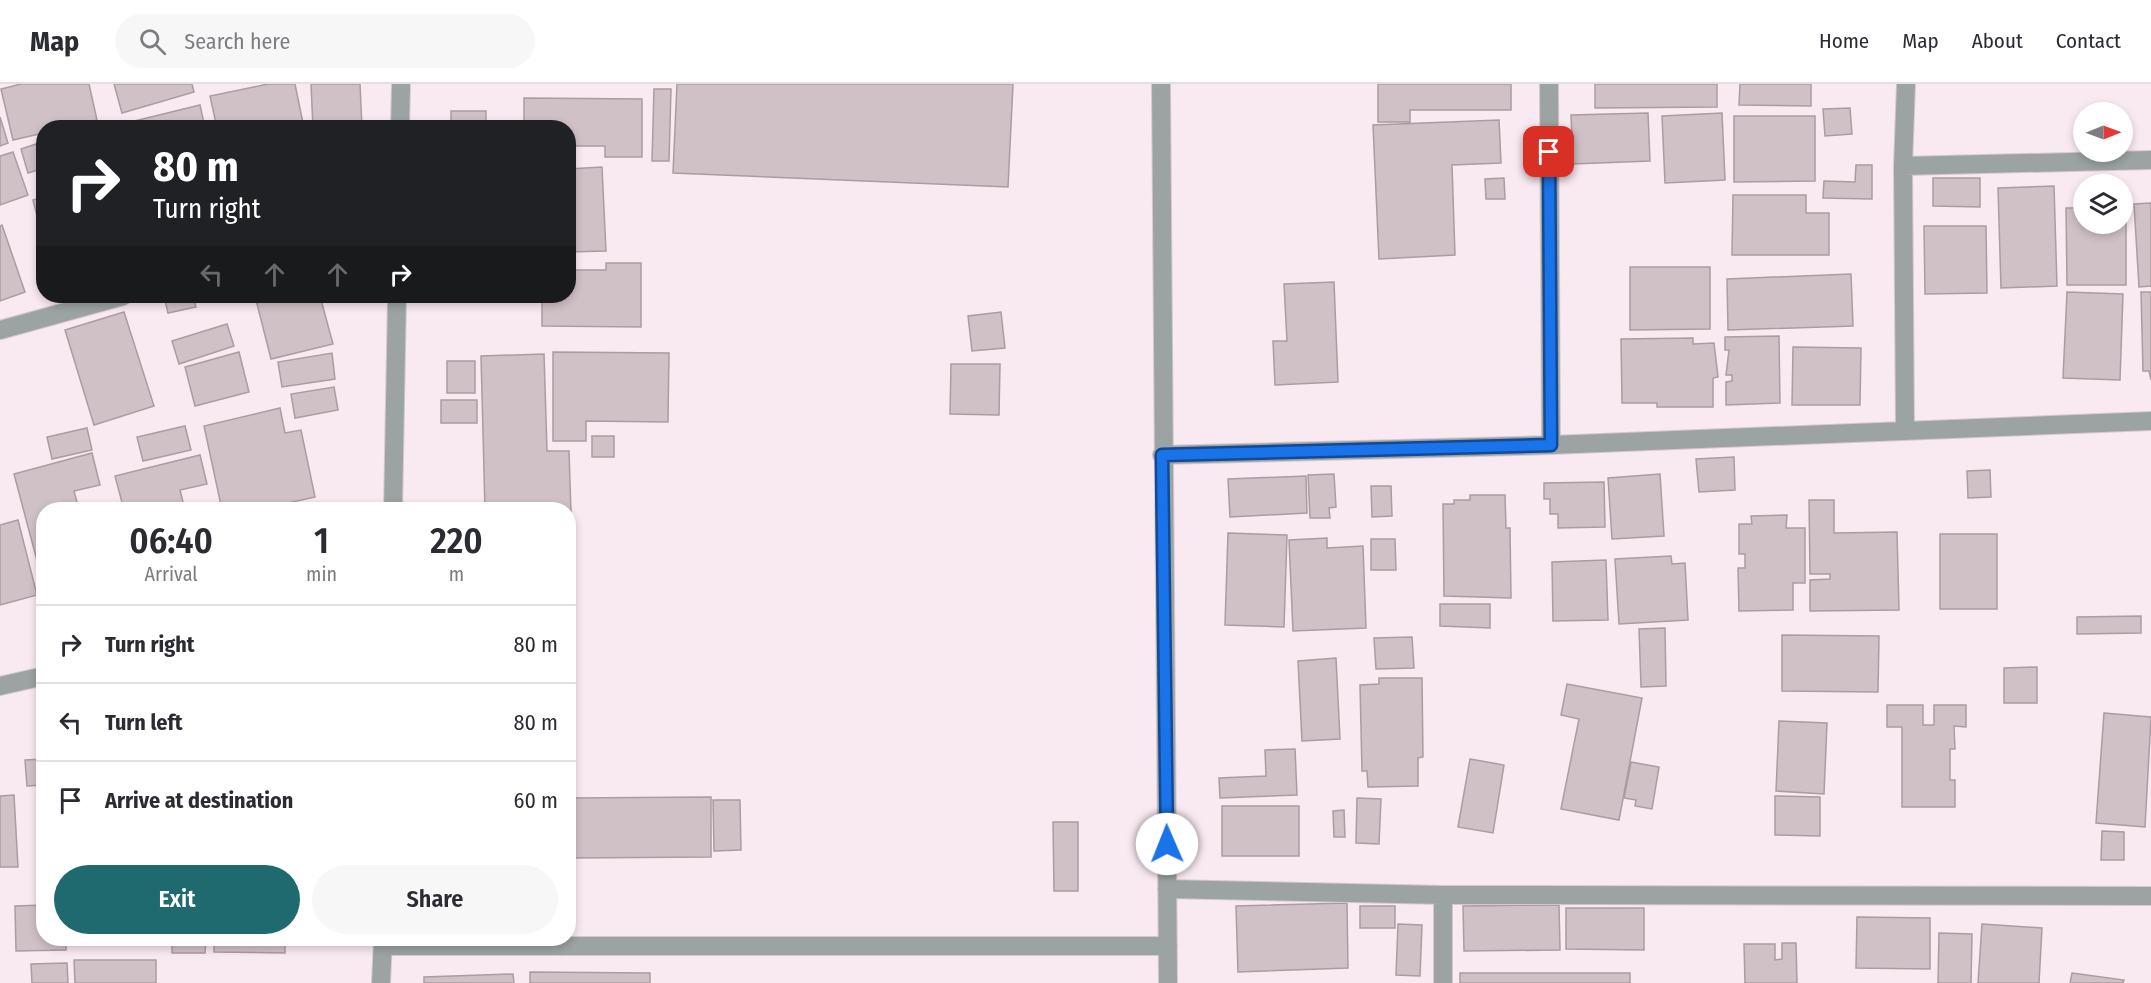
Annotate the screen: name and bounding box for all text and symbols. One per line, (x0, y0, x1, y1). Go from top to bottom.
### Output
search box (115, 14, 535, 68)
text: Map (30, 25, 79, 58)
icon: search (136, 25, 169, 58)
text: Search here (184, 28, 290, 55)
text: Home (1819, 28, 1869, 54)
text: Map (1902, 28, 1939, 54)
text: About (1972, 28, 2023, 54)
text: Contact (2056, 28, 2121, 54)
north arrow (2073, 102, 2133, 162)
map controls (2073, 102, 2133, 234)
pin (1523, 126, 1574, 177)
icon: arrive (1532, 135, 1565, 168)
text: 80 m (153, 142, 239, 192)
icon: right (54, 144, 132, 222)
button: layers (2073, 174, 2133, 234)
text: Turn right (153, 193, 261, 225)
icon: left (195, 258, 228, 291)
icon: ahead (258, 258, 291, 291)
icon: ahead (321, 258, 354, 291)
icon: right (384, 258, 417, 291)
text: 06:40 (129, 519, 213, 563)
text: 1 (314, 519, 329, 563)
text: 220 (430, 519, 483, 563)
text: Arrival (145, 562, 198, 586)
text: min (306, 562, 337, 586)
text: m (449, 562, 464, 586)
icon: right (54, 628, 87, 661)
text: Turn right (105, 631, 194, 658)
text: 80 m (513, 631, 558, 658)
icon: left (54, 706, 87, 739)
text: Turn left (105, 709, 183, 736)
text: 80 m (513, 709, 558, 736)
icon: arrive (54, 784, 87, 817)
text: Arrive at destination (105, 787, 293, 814)
text: 60 m (514, 787, 558, 814)
position arrow (1135, 812, 1199, 876)
button: Exit (54, 865, 300, 934)
button: Share (312, 865, 558, 934)

